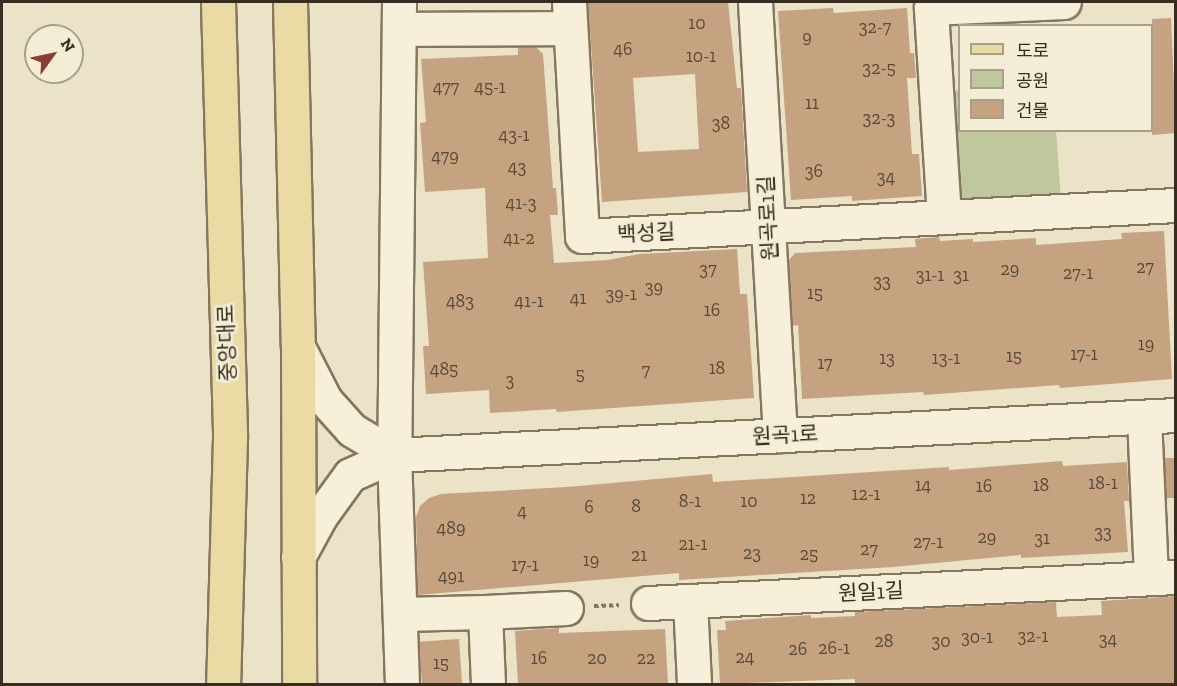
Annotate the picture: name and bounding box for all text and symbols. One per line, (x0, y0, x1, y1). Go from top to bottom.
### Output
house number: 10 (688, 12, 706, 34)
house number: 32-7 (859, 16, 891, 38)
north arrow (24, 24, 84, 84)
legend (958, 24, 1153, 132)
house number: 9 (802, 26, 812, 48)
text: N (57, 35, 79, 55)
house number: 46 (613, 38, 633, 60)
text: 도로 (1016, 40, 1049, 62)
house number: 10-1 (686, 45, 716, 67)
house number: 32-5 (862, 57, 896, 79)
text: 공원 (1016, 70, 1049, 92)
house number: 477 (433, 76, 459, 98)
house number: 45-1 (474, 76, 506, 98)
house number: 11 (805, 92, 819, 114)
text: 건물 (1016, 100, 1049, 122)
house number: 32-3 (863, 107, 895, 129)
house number: 38 (712, 112, 730, 134)
house number: 43-1 (498, 124, 530, 146)
house number: 479 (431, 145, 459, 167)
house number: 43 (508, 156, 526, 178)
house number: 36 (805, 160, 823, 182)
house number: 34 (877, 166, 895, 188)
street label: 원곡로1길 (753, 175, 783, 261)
house number: 41-3 (505, 192, 537, 214)
street label: 백성길 (616, 219, 676, 247)
house number: 41-2 (503, 227, 535, 249)
house number: 27 (1136, 256, 1154, 278)
house number: 37 (699, 258, 717, 280)
house number: 29 (1001, 258, 1019, 280)
house number: 27-1 (1063, 262, 1093, 284)
house number: 31-1 (916, 264, 944, 286)
house number: 31 (953, 264, 969, 286)
house number: 33 (873, 270, 891, 292)
house number: 39 (645, 276, 663, 298)
house number: 15 (807, 282, 823, 304)
house number: 39-1 (605, 283, 637, 305)
house number: 41 (570, 287, 586, 309)
house number: 483 (446, 290, 474, 312)
house number: 41-1 (514, 290, 544, 312)
house number: 16 (704, 299, 720, 321)
street label: 중앙대로 (213, 304, 241, 382)
house number: 19 (1138, 333, 1154, 355)
house number: 17-1 (1070, 343, 1098, 365)
house number: 15 (1006, 345, 1022, 367)
house number: 13 (879, 347, 895, 369)
house number: 13-1 (932, 347, 960, 369)
house number: 17 (817, 352, 833, 374)
house number: 18 (709, 357, 725, 379)
house number: 485 (430, 358, 458, 380)
house number: 7 (642, 359, 650, 381)
house number: 5 (575, 363, 585, 385)
house number: 3 (506, 369, 514, 391)
street label: 원곡1로 (751, 421, 819, 449)
house number: 18-1 (1088, 472, 1118, 494)
house number: 14 (915, 474, 931, 496)
house number: 18 (1033, 474, 1049, 496)
house number: 16 (976, 475, 992, 497)
house number: 12-1 (851, 483, 881, 505)
house number: 12 (800, 487, 816, 509)
house number: 8-1 (679, 490, 701, 512)
house number: 10 (740, 490, 758, 512)
house number: 8 (631, 495, 641, 517)
house number: 6 (584, 496, 594, 518)
house number: 4 (517, 500, 527, 522)
house number: 489 (437, 517, 465, 539)
house number: 33 (1094, 521, 1112, 543)
house number: 29 (978, 526, 996, 548)
house number: 31 (1034, 527, 1050, 549)
house number: 27-1 (913, 531, 943, 553)
house number: 21-1 (679, 533, 707, 555)
house number: 27 (860, 538, 878, 560)
house number: 23 (743, 542, 761, 564)
house number: 25 (800, 543, 818, 565)
house number: 21 (631, 544, 647, 566)
house number: 19 (583, 549, 599, 571)
house number: 17-1 (511, 554, 539, 576)
house number: 491 (438, 565, 464, 587)
street label: 원일1길 (837, 578, 905, 606)
house number: 32-1 (1018, 625, 1048, 647)
house number: 30-1 (961, 626, 993, 648)
house number: 34 (1099, 628, 1117, 650)
house number: 28 (875, 630, 893, 652)
house number: 30 (931, 630, 951, 652)
house number: 26-1 (818, 637, 850, 659)
house number: 26 (789, 638, 807, 660)
house number: 24 (736, 646, 754, 668)
house number: 16 (531, 647, 547, 669)
house number: 20 (587, 647, 607, 669)
house number: 22 (637, 647, 655, 669)
house number: 15 (433, 652, 449, 674)

